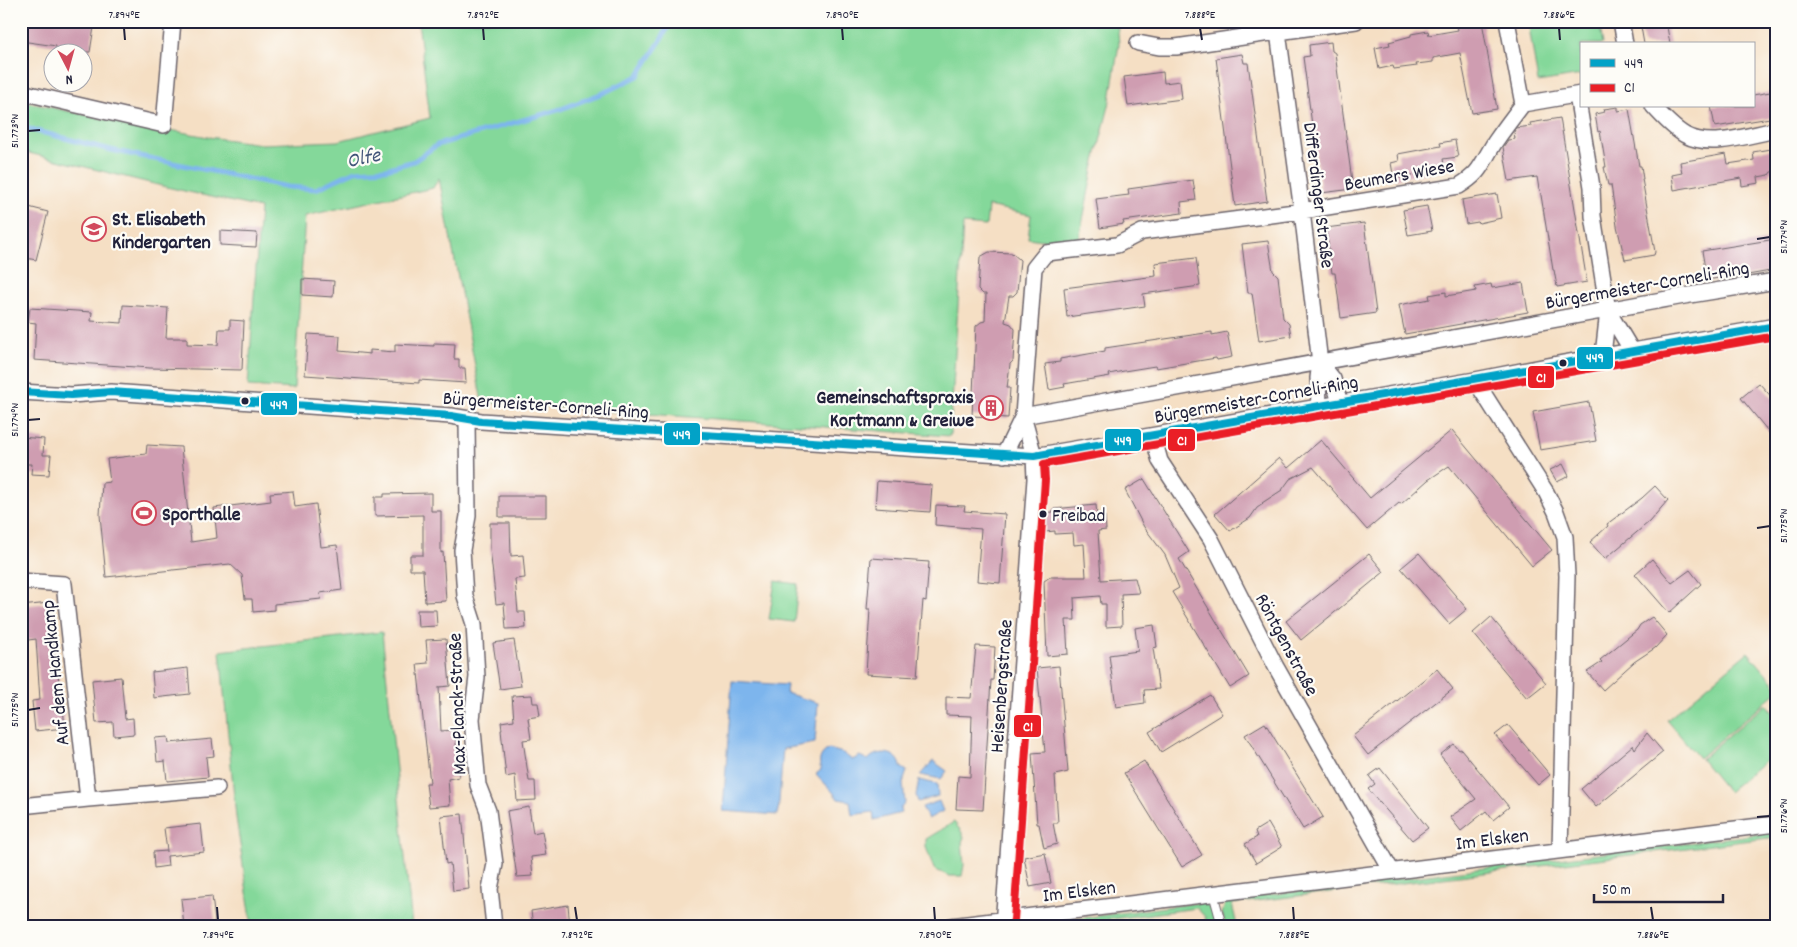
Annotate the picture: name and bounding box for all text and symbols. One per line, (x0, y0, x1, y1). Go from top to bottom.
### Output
text: 7.894°E (108, 7, 140, 24)
text: 7.892°E (467, 7, 499, 24)
text: 7.890°E (826, 7, 859, 24)
text: 7.888°E (1185, 7, 1216, 24)
text: 7.886°E (1543, 7, 1575, 24)
north arrow (42, 42, 92, 92)
legend (1580, 42, 1754, 108)
text: 449 (1624, 54, 1643, 76)
text: N (65, 69, 74, 89)
text: C1 (1624, 78, 1635, 100)
text: 51.773°N (7, 114, 24, 148)
street label: Differdinger Straße (1294, 121, 1340, 270)
water label: Olfe (344, 141, 385, 178)
street label: Beumers Wiese (1342, 153, 1457, 200)
place label: St. Elisabeth Kindergarten (112, 207, 211, 258)
school or university icon: St. Elisabeth Kindergarten (81, 216, 107, 242)
text: 51.774°N (1776, 220, 1793, 254)
street label: Bürgermeister-Corneli-Ring (1543, 255, 1752, 319)
line badge: 449 (1576, 346, 1614, 370)
text: 449 (1586, 349, 1604, 369)
unlabelled marker (1558, 358, 1568, 368)
line badge: C1 (1527, 365, 1555, 389)
street label: Bürgermeister-Corneli-Ring (1152, 369, 1361, 433)
text: C1 (1536, 369, 1546, 389)
place label: Gemeinschaftspraxis Kortmann & Greiwe (816, 385, 974, 436)
street label: Bürgermeister-Corneli-Ring (442, 386, 650, 428)
line badge: 449 (260, 392, 298, 416)
building icon: Gemeinschaftspraxis Kortmann & Greiwe (978, 395, 1004, 421)
unlabelled marker (240, 396, 250, 406)
text: 449 (270, 396, 288, 416)
text: 51.774°N (7, 403, 24, 437)
line badge: 449 (663, 422, 701, 446)
text: 449 (673, 426, 691, 446)
line badge: 449 (1104, 428, 1142, 452)
line badge: C1 (1167, 428, 1196, 452)
text: 449 (1114, 432, 1132, 452)
text: C1 (1177, 432, 1187, 452)
sports icon: Sporthalle (131, 500, 157, 526)
place label: Sporthalle (162, 502, 241, 530)
place label: Freibad (1052, 504, 1105, 531)
marker: Freibad (1038, 509, 1048, 519)
text: 51.775°N (1776, 509, 1793, 543)
street label: Röntgenstraße (1246, 589, 1324, 702)
street label: Auf dem Handkamp (35, 598, 79, 747)
street label: Heisenbergstraße (984, 618, 1022, 754)
street label: Max-Planck-Straße (443, 632, 475, 775)
text: 51.775°N (7, 693, 24, 727)
line badge: C1 (1013, 714, 1042, 738)
text: C1 (1023, 718, 1033, 738)
text: 51.776°N (1776, 798, 1793, 834)
street label: Im Elsken (1454, 823, 1530, 859)
scale bar (1594, 872, 1723, 904)
street label: Im Elsken (1041, 875, 1117, 911)
text: 50 m (1602, 880, 1631, 902)
text: 7.894°E (202, 927, 234, 944)
text: 7.892°E (561, 927, 593, 944)
text: 7.890°E (919, 927, 952, 944)
text: 7.888°E (1279, 927, 1310, 944)
text: 7.886°E (1637, 927, 1669, 944)

